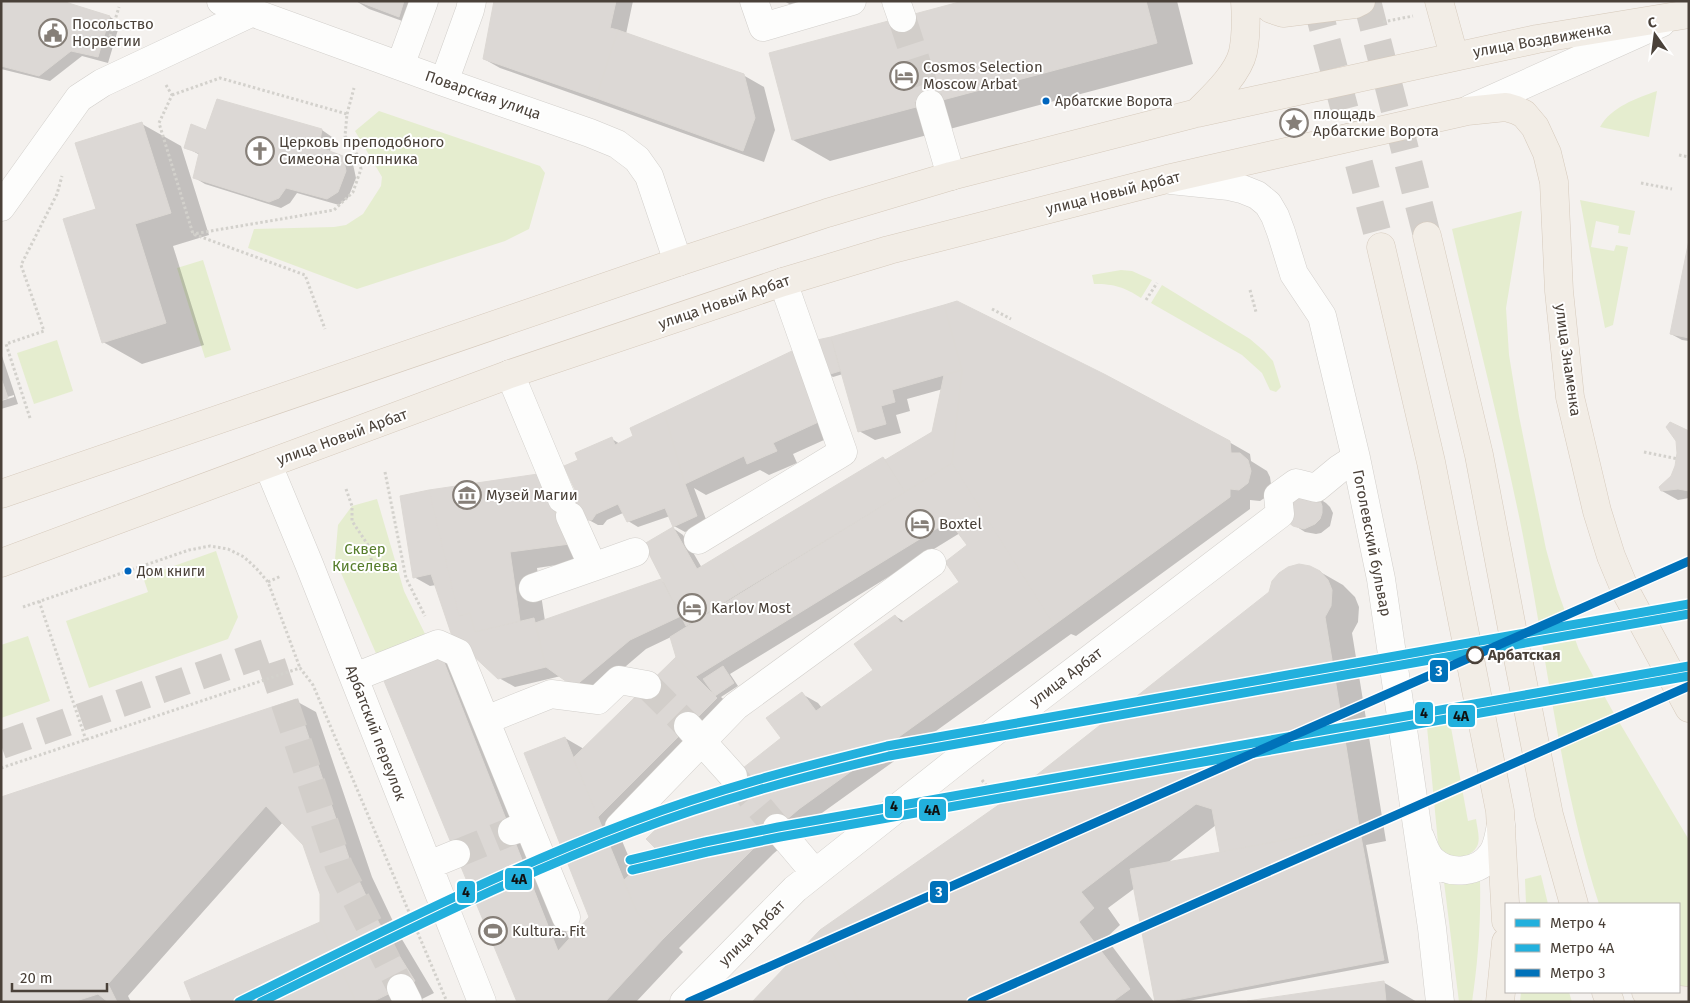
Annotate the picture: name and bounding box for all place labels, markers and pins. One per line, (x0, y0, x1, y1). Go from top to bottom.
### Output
place label: Посольство Норвегии (72, 15, 154, 50)
public building icon: Посольство Норвегии (38, 18, 68, 48)
place label: Cosmos Selection Moscow Arbat (923, 58, 1043, 93)
hotel icon: Cosmos Selection Moscow Arbat (889, 61, 919, 91)
place label: Арбатские Ворота (1055, 93, 1173, 110)
marker: Арбатские Ворота (1041, 96, 1051, 106)
place label: площадь Арбатские Ворота (1313, 105, 1439, 140)
place icon: площадь Арбатские Ворота (1279, 108, 1309, 138)
place label: Церковь преподобного Симеона Столпника (279, 133, 444, 168)
church icon: Церковь преподобного Симеона Столпника (245, 136, 275, 166)
museum icon: Музей Магии (452, 480, 482, 510)
place label: Музей Магии (486, 486, 578, 504)
hotel icon: Boxtel (905, 509, 935, 539)
place label: Boxtel (939, 515, 982, 533)
place label: Дом книги (136, 563, 205, 580)
marker: Дом книги (123, 566, 133, 576)
hotel icon: Karlov Most (677, 593, 707, 623)
place label: Karlov Most (711, 599, 791, 617)
marker: Арбатская (1466, 646, 1484, 664)
place label: Арбатская (1487, 646, 1561, 664)
sports icon: Kultura. Fit (478, 916, 508, 946)
place label: Kultura. Fit (512, 922, 586, 940)

